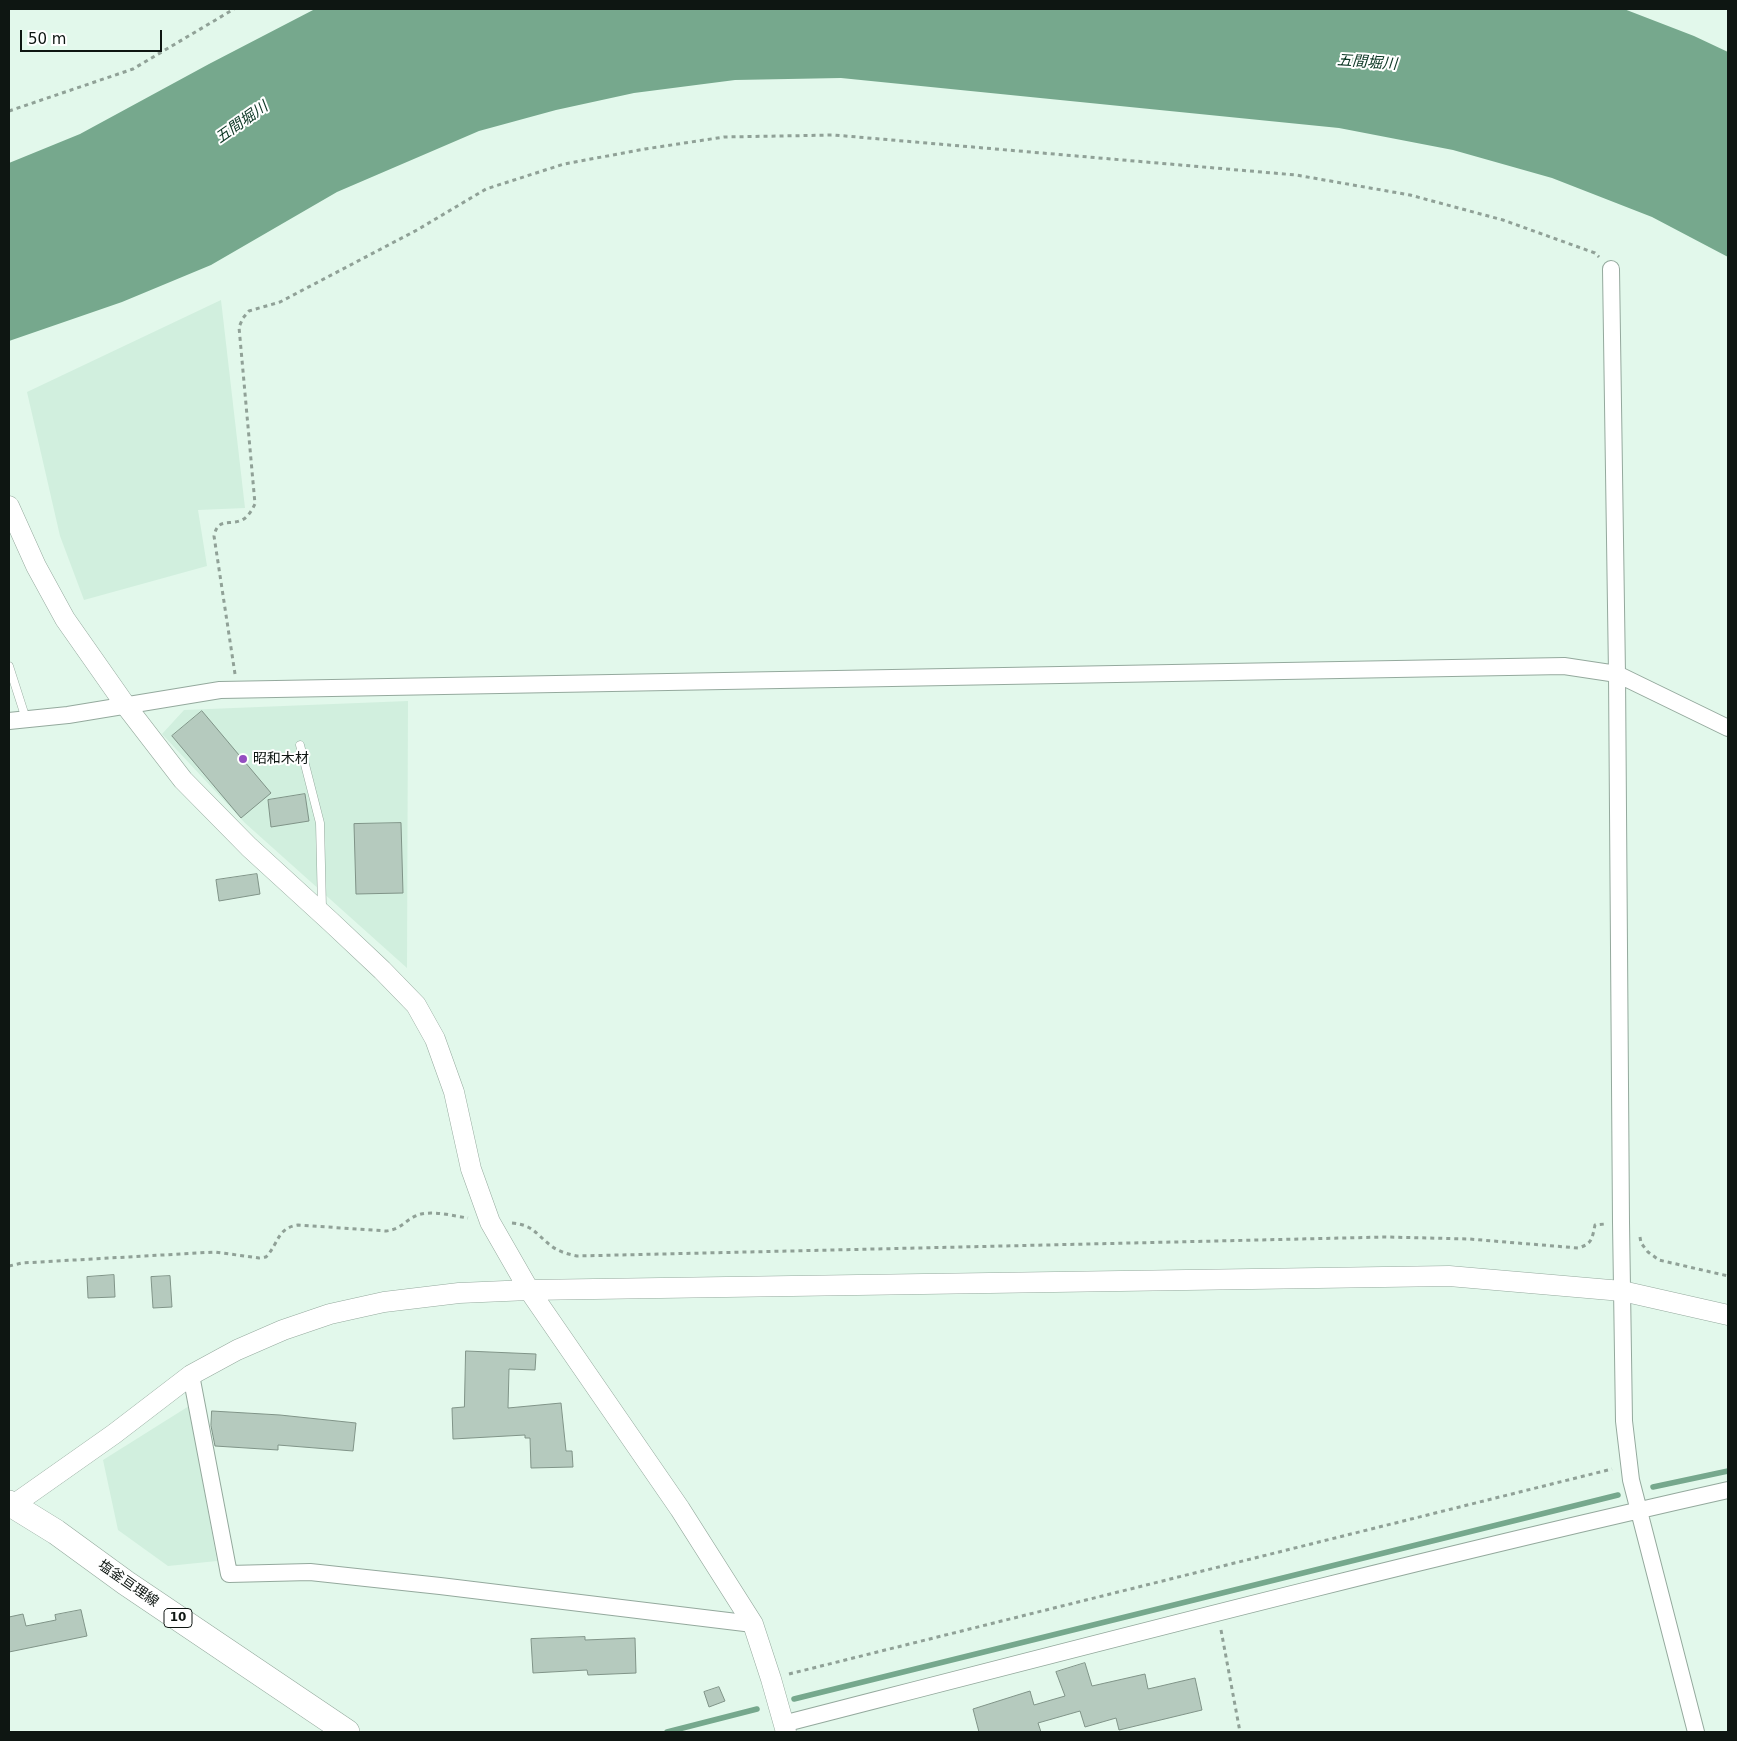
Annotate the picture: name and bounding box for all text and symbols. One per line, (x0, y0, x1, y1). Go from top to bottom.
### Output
scale bar (22, 20, 165, 52)
text: 50 m (28, 30, 66, 48)
water label: 五間堀川 (1336, 52, 1398, 74)
water label: 五間堀川 (212, 98, 272, 148)
place label: 昭和木材 (253, 751, 309, 767)
marker: 昭和木材 (237, 753, 249, 765)
street label: 塩釜亘理線 (95, 1557, 161, 1611)
road number: 10 (164, 1609, 192, 1628)

